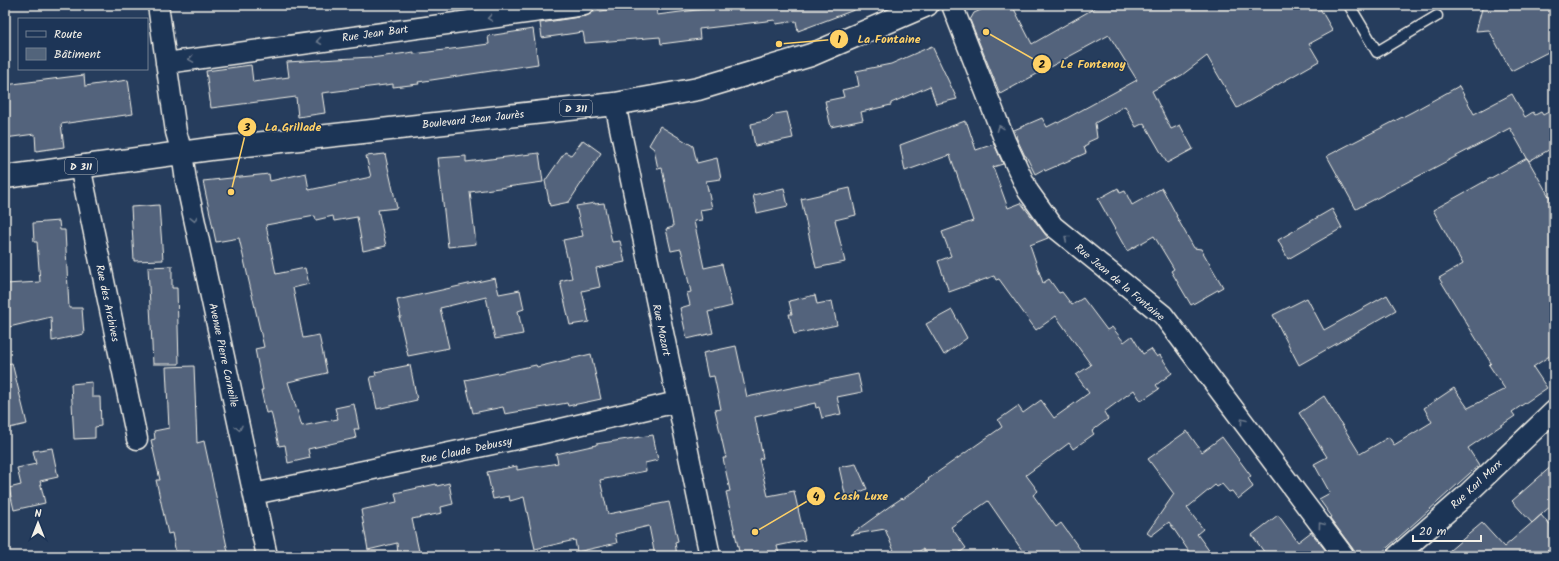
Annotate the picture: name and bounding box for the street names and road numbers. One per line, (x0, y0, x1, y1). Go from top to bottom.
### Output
street label: Rue Jean Bart (341, 20, 410, 48)
road number: D 311 (560, 100, 592, 116)
street label: Boulevard Jean Jaurès (421, 106, 525, 134)
road number: D 311 (65, 158, 97, 174)
street label: Rue Jean de la Fontaine (1070, 239, 1169, 326)
street label: Rue des Archives (90, 263, 124, 344)
street label: Avenue Pierre Corneille (203, 302, 243, 409)
street label: Rue Mozart (647, 303, 675, 359)
street label: Rue Claude Debussy (419, 432, 515, 469)
street label: Rue Karl Marx (1447, 456, 1507, 514)

